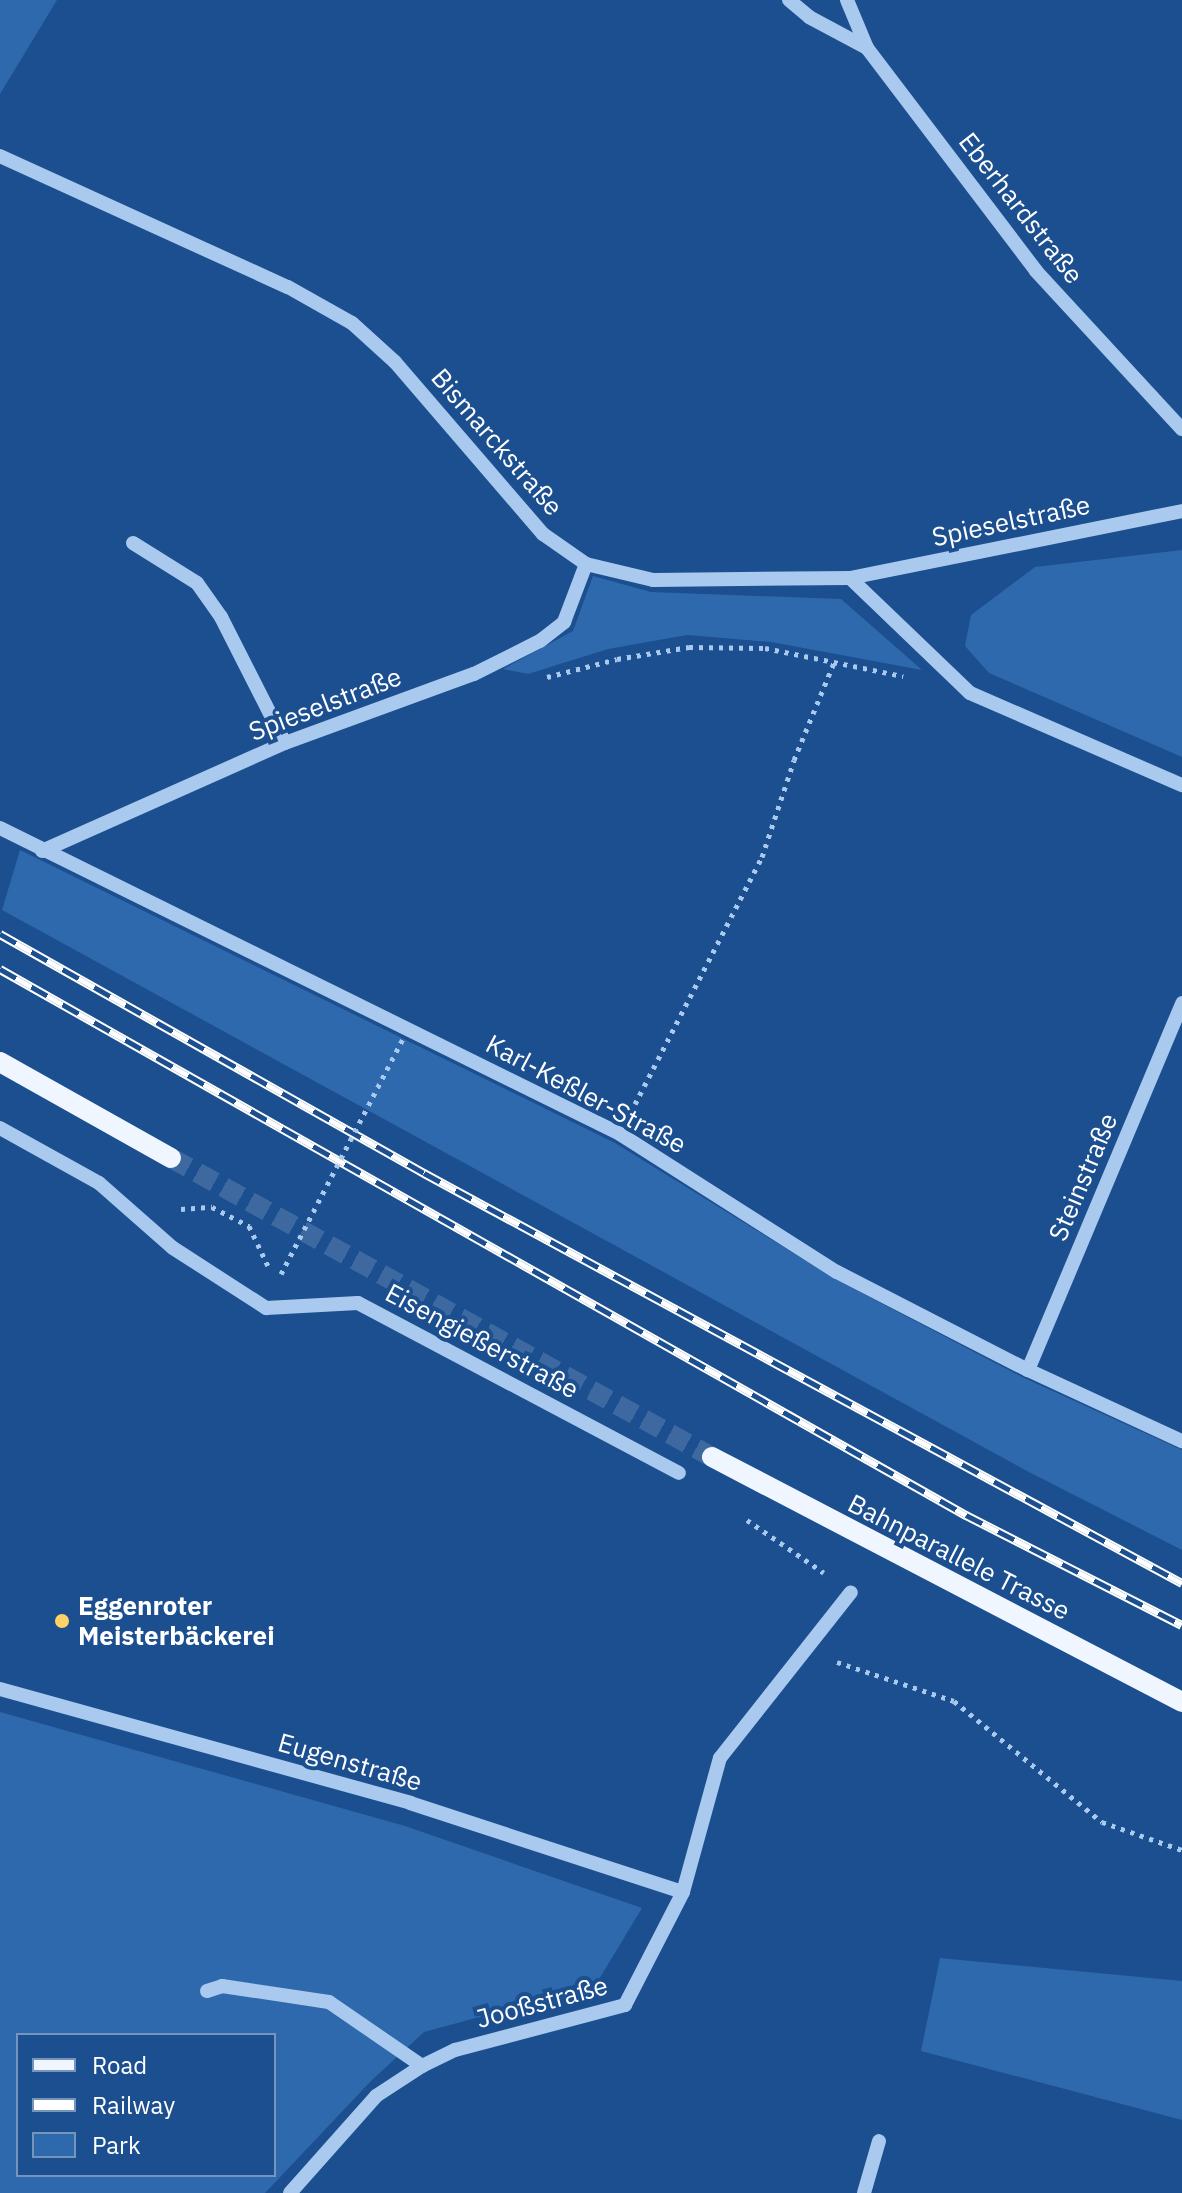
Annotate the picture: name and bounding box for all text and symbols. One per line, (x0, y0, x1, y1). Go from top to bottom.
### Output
street label: Eberhardstraße (952, 126, 1090, 290)
street label: Bismarckstraße (425, 362, 569, 522)
street label: Spieselstraße (929, 489, 1093, 553)
street label: Spieselstraße (244, 661, 406, 747)
street label: Karl-Keßler-Straße (481, 1028, 691, 1160)
street label: Steinstraße (1042, 1109, 1124, 1245)
street label: Eisengießerstraße (380, 1277, 584, 1405)
street label: Bahnparallele Trasse (843, 1488, 1075, 1626)
place label: Eggenroter Meisterbäckerei (78, 1590, 275, 1652)
marker: Eggenroter Meisterbäckerei (53, 1612, 71, 1630)
street label: Eugenstraße (274, 1727, 426, 1797)
street label: Jooßstraße (473, 1969, 611, 2035)
legend (16, 2033, 276, 2177)
text: Road (92, 2049, 147, 2081)
text: Railway (92, 2089, 175, 2121)
text: Park (92, 2129, 141, 2161)

